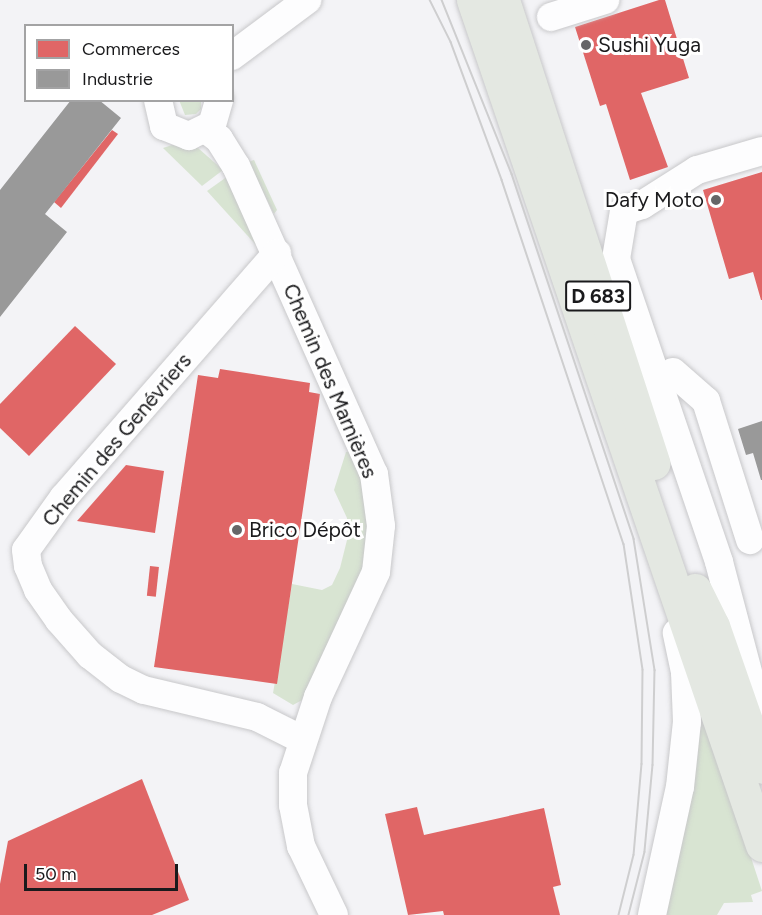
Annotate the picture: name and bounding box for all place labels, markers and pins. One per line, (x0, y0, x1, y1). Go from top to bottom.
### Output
place label: Sushi Yuga (598, 32, 701, 58)
marker: Sushi Yuga (579, 38, 593, 52)
place label: Dafy Moto (605, 187, 704, 213)
marker: Dafy Moto (709, 193, 723, 207)
place label: Brico Dépôt (249, 517, 361, 543)
marker: Brico Dépôt (230, 523, 244, 537)

